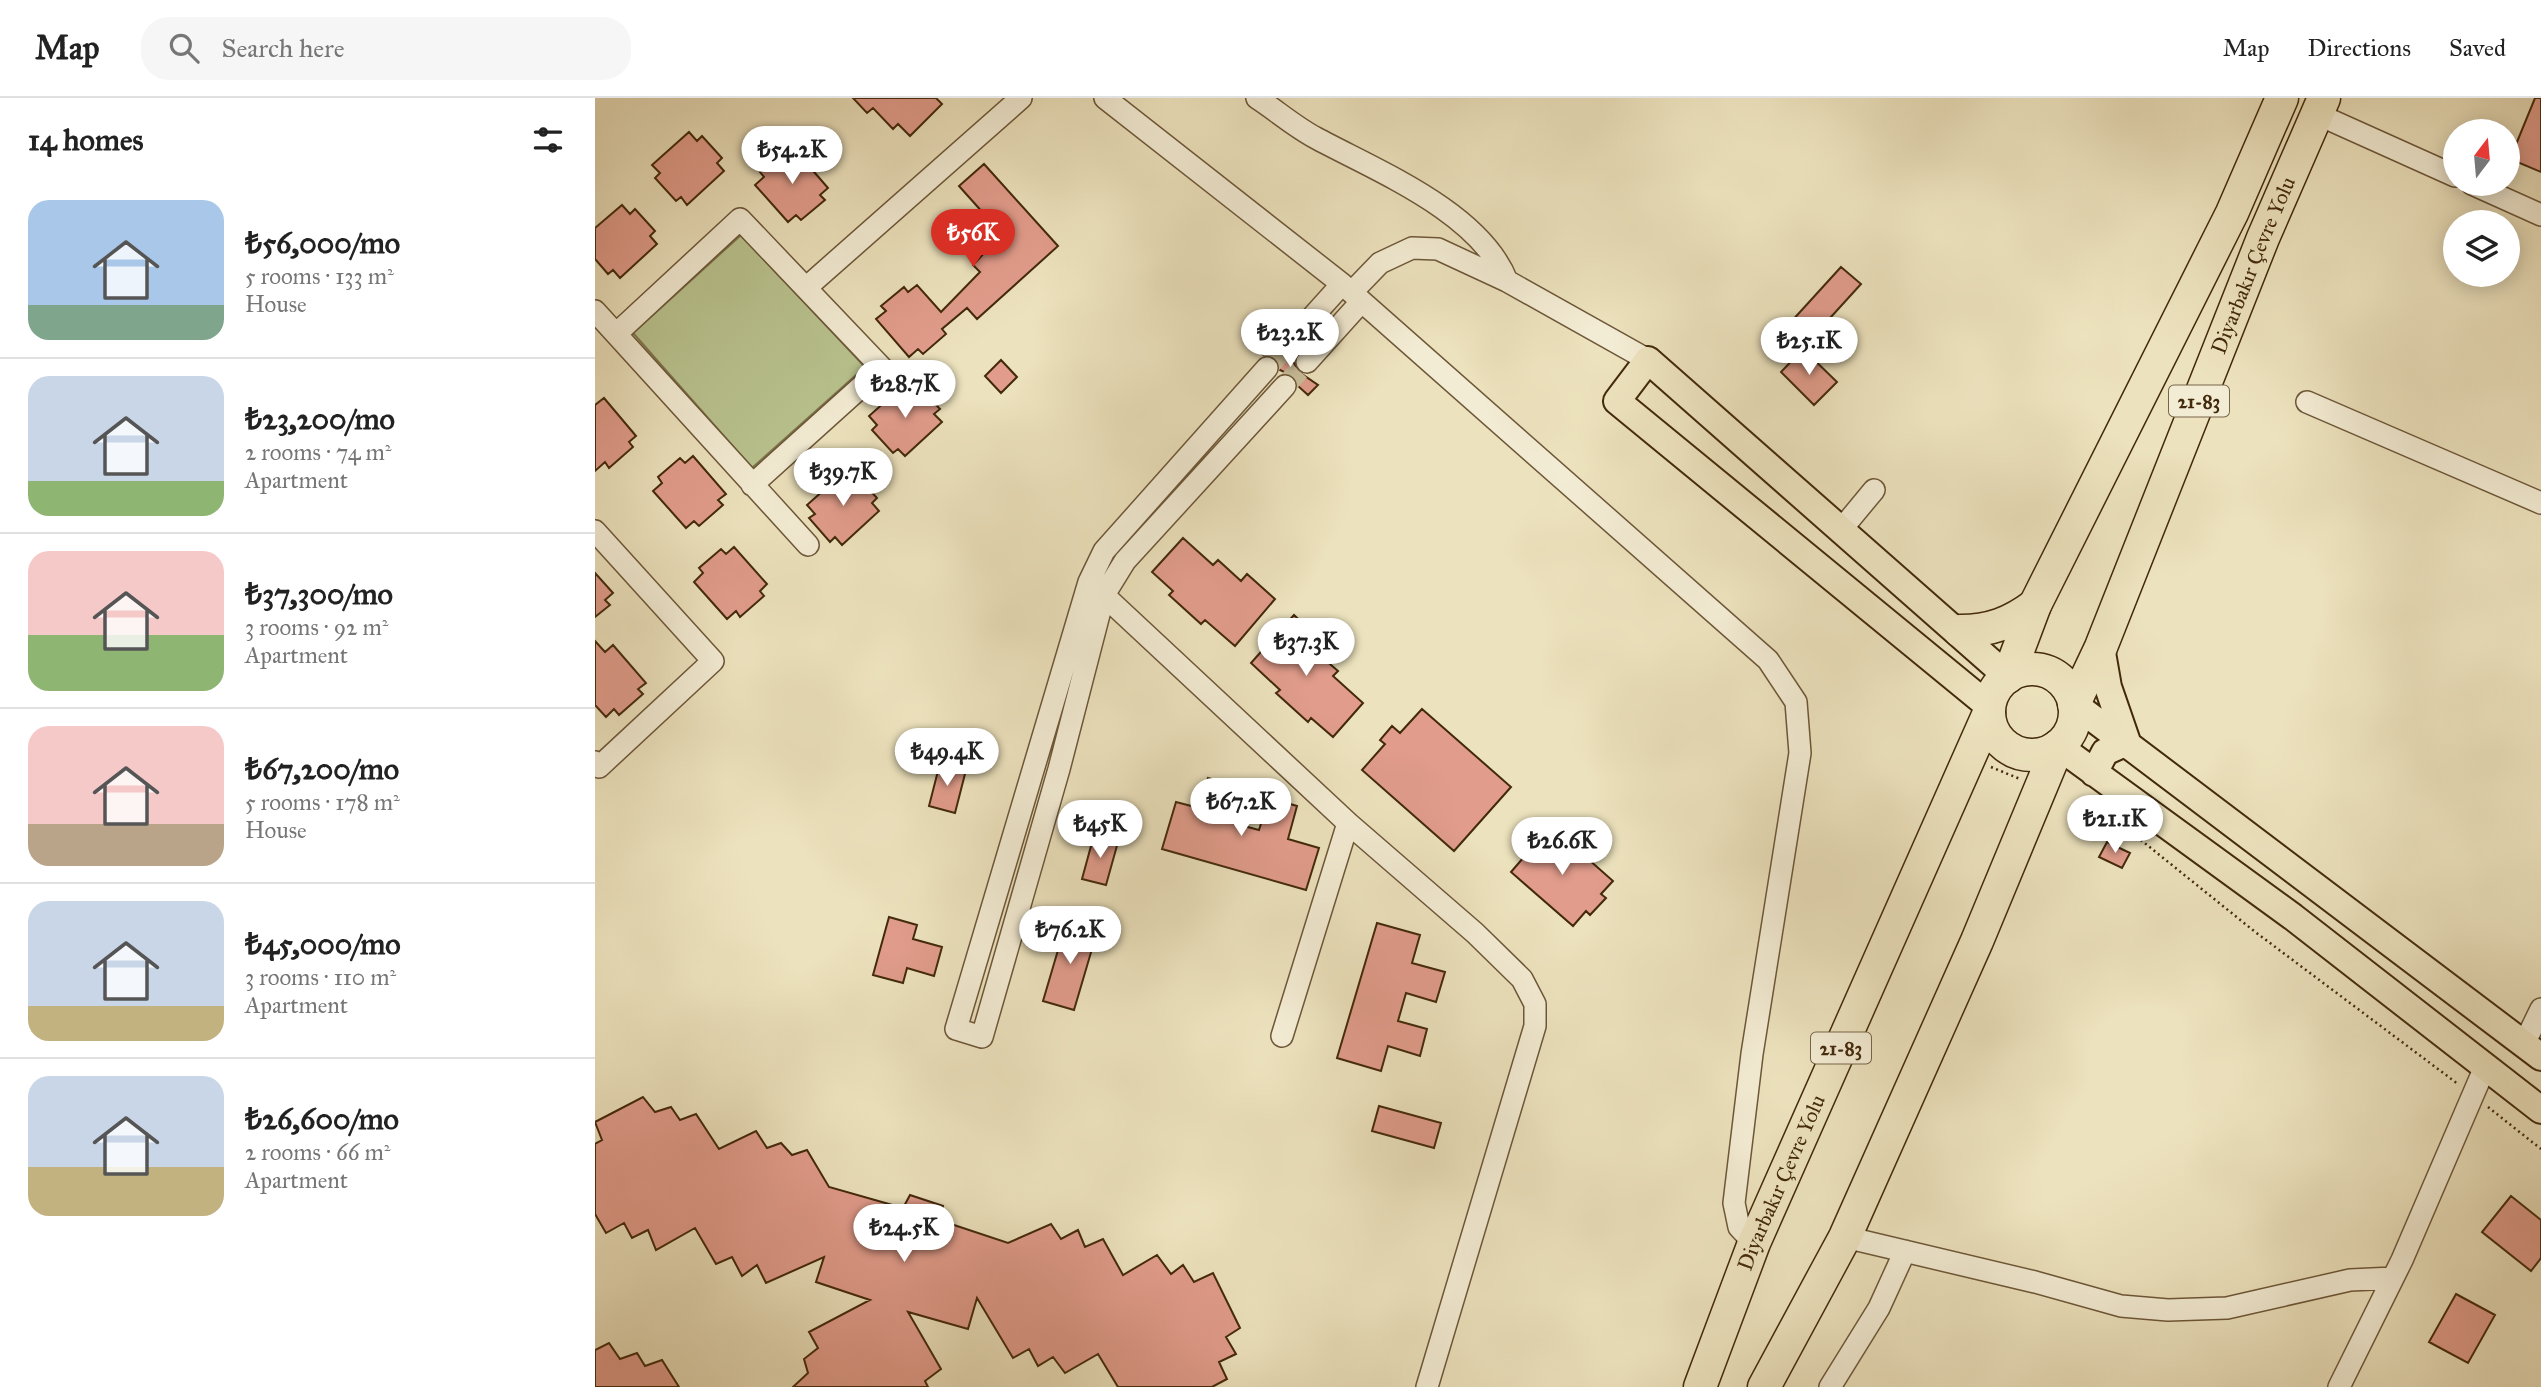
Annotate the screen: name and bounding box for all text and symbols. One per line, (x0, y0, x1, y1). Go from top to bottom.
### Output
search box (141, 17, 631, 80)
text: Map (35, 28, 99, 68)
icon: search (165, 29, 203, 67)
text: Search here (221, 32, 345, 64)
text: Map (2223, 33, 2270, 63)
text: Directions (2308, 33, 2411, 63)
text: Saved (2449, 33, 2506, 63)
north arrow (2443, 119, 2520, 196)
map controls (2443, 119, 2520, 287)
icon: filters (529, 121, 567, 159)
text: 14 homes (28, 122, 143, 158)
pin: ₺54.2K (735, 126, 849, 186)
text: ₺54.2K (757, 135, 827, 163)
street label: Diyarbakır Çevre Yolu (2205, 173, 2301, 358)
pin: ₺56K (932, 209, 1014, 269)
button: layers (2443, 210, 2520, 287)
text: ₺56K (947, 218, 999, 246)
text: ₺56,000/mo (245, 225, 400, 261)
icon: home (84, 228, 168, 312)
text: 5 rooms · 133 m² (245, 262, 394, 290)
text: House (245, 290, 307, 318)
pin: ₺23.2K (1233, 310, 1347, 369)
pin: ₺25.1K (1752, 317, 1866, 377)
text: ₺23.2K (1257, 318, 1323, 346)
text: ₺25.1K (1777, 326, 1841, 354)
pin: ₺28.7K (848, 360, 962, 420)
text: ₺28.7K (871, 369, 939, 397)
road number: 21-83 (2169, 386, 2229, 416)
text: ₺23,200/mo (245, 401, 395, 437)
icon: home (84, 404, 168, 488)
text: 2 rooms · 74 m² (245, 438, 391, 466)
pin: ₺39.7K (786, 448, 900, 508)
text: ₺39.7K (810, 457, 876, 485)
text: Apartment (245, 466, 348, 494)
text: ₺37,300/mo (245, 576, 393, 612)
icon: home (84, 579, 168, 663)
text: 3 rooms · 92 m² (245, 613, 388, 641)
pin: ₺37.3K (1249, 618, 1363, 678)
text: ₺37.3K (1274, 627, 1338, 655)
text: Apartment (245, 641, 348, 669)
pin: ₺49.4K (890, 728, 1004, 788)
text: ₺49.4K (911, 737, 983, 765)
text: ₺67,200/mo (245, 751, 399, 787)
icon: home (84, 754, 168, 838)
pin: ₺67.2K (1184, 778, 1298, 838)
text: ₺67.2K (1206, 787, 1276, 815)
text: 5 rooms · 178 m² (245, 788, 400, 816)
pin: ₺21.1K (2058, 796, 2172, 855)
pin: ₺45K (1059, 800, 1141, 860)
text: ₺21.1K (2083, 804, 2147, 832)
text: ₺45K (1074, 809, 1126, 837)
text: House (245, 816, 307, 844)
pin: ₺26.6K (1505, 818, 1619, 877)
text: ₺26.6K (1527, 826, 1597, 854)
pin: ₺76.2K (1013, 906, 1127, 966)
text: ₺76.2K (1035, 915, 1105, 943)
text: ₺45,000/mo (245, 926, 401, 962)
icon: home (84, 929, 168, 1013)
text: 3 rooms · 110 m² (245, 963, 396, 991)
text: Apartment (245, 991, 348, 1019)
road number: 21-83 (1811, 1032, 1871, 1064)
street label: Diyarbakır Çevre Yolu (1732, 1091, 1831, 1274)
text: ₺26,600/mo (245, 1101, 399, 1137)
icon: home (84, 1104, 168, 1188)
text: 2 rooms · 66 m² (245, 1138, 390, 1166)
text: Apartment (245, 1166, 348, 1194)
pin: ₺24.5K (847, 1204, 961, 1264)
text: ₺24.5K (869, 1213, 939, 1241)

